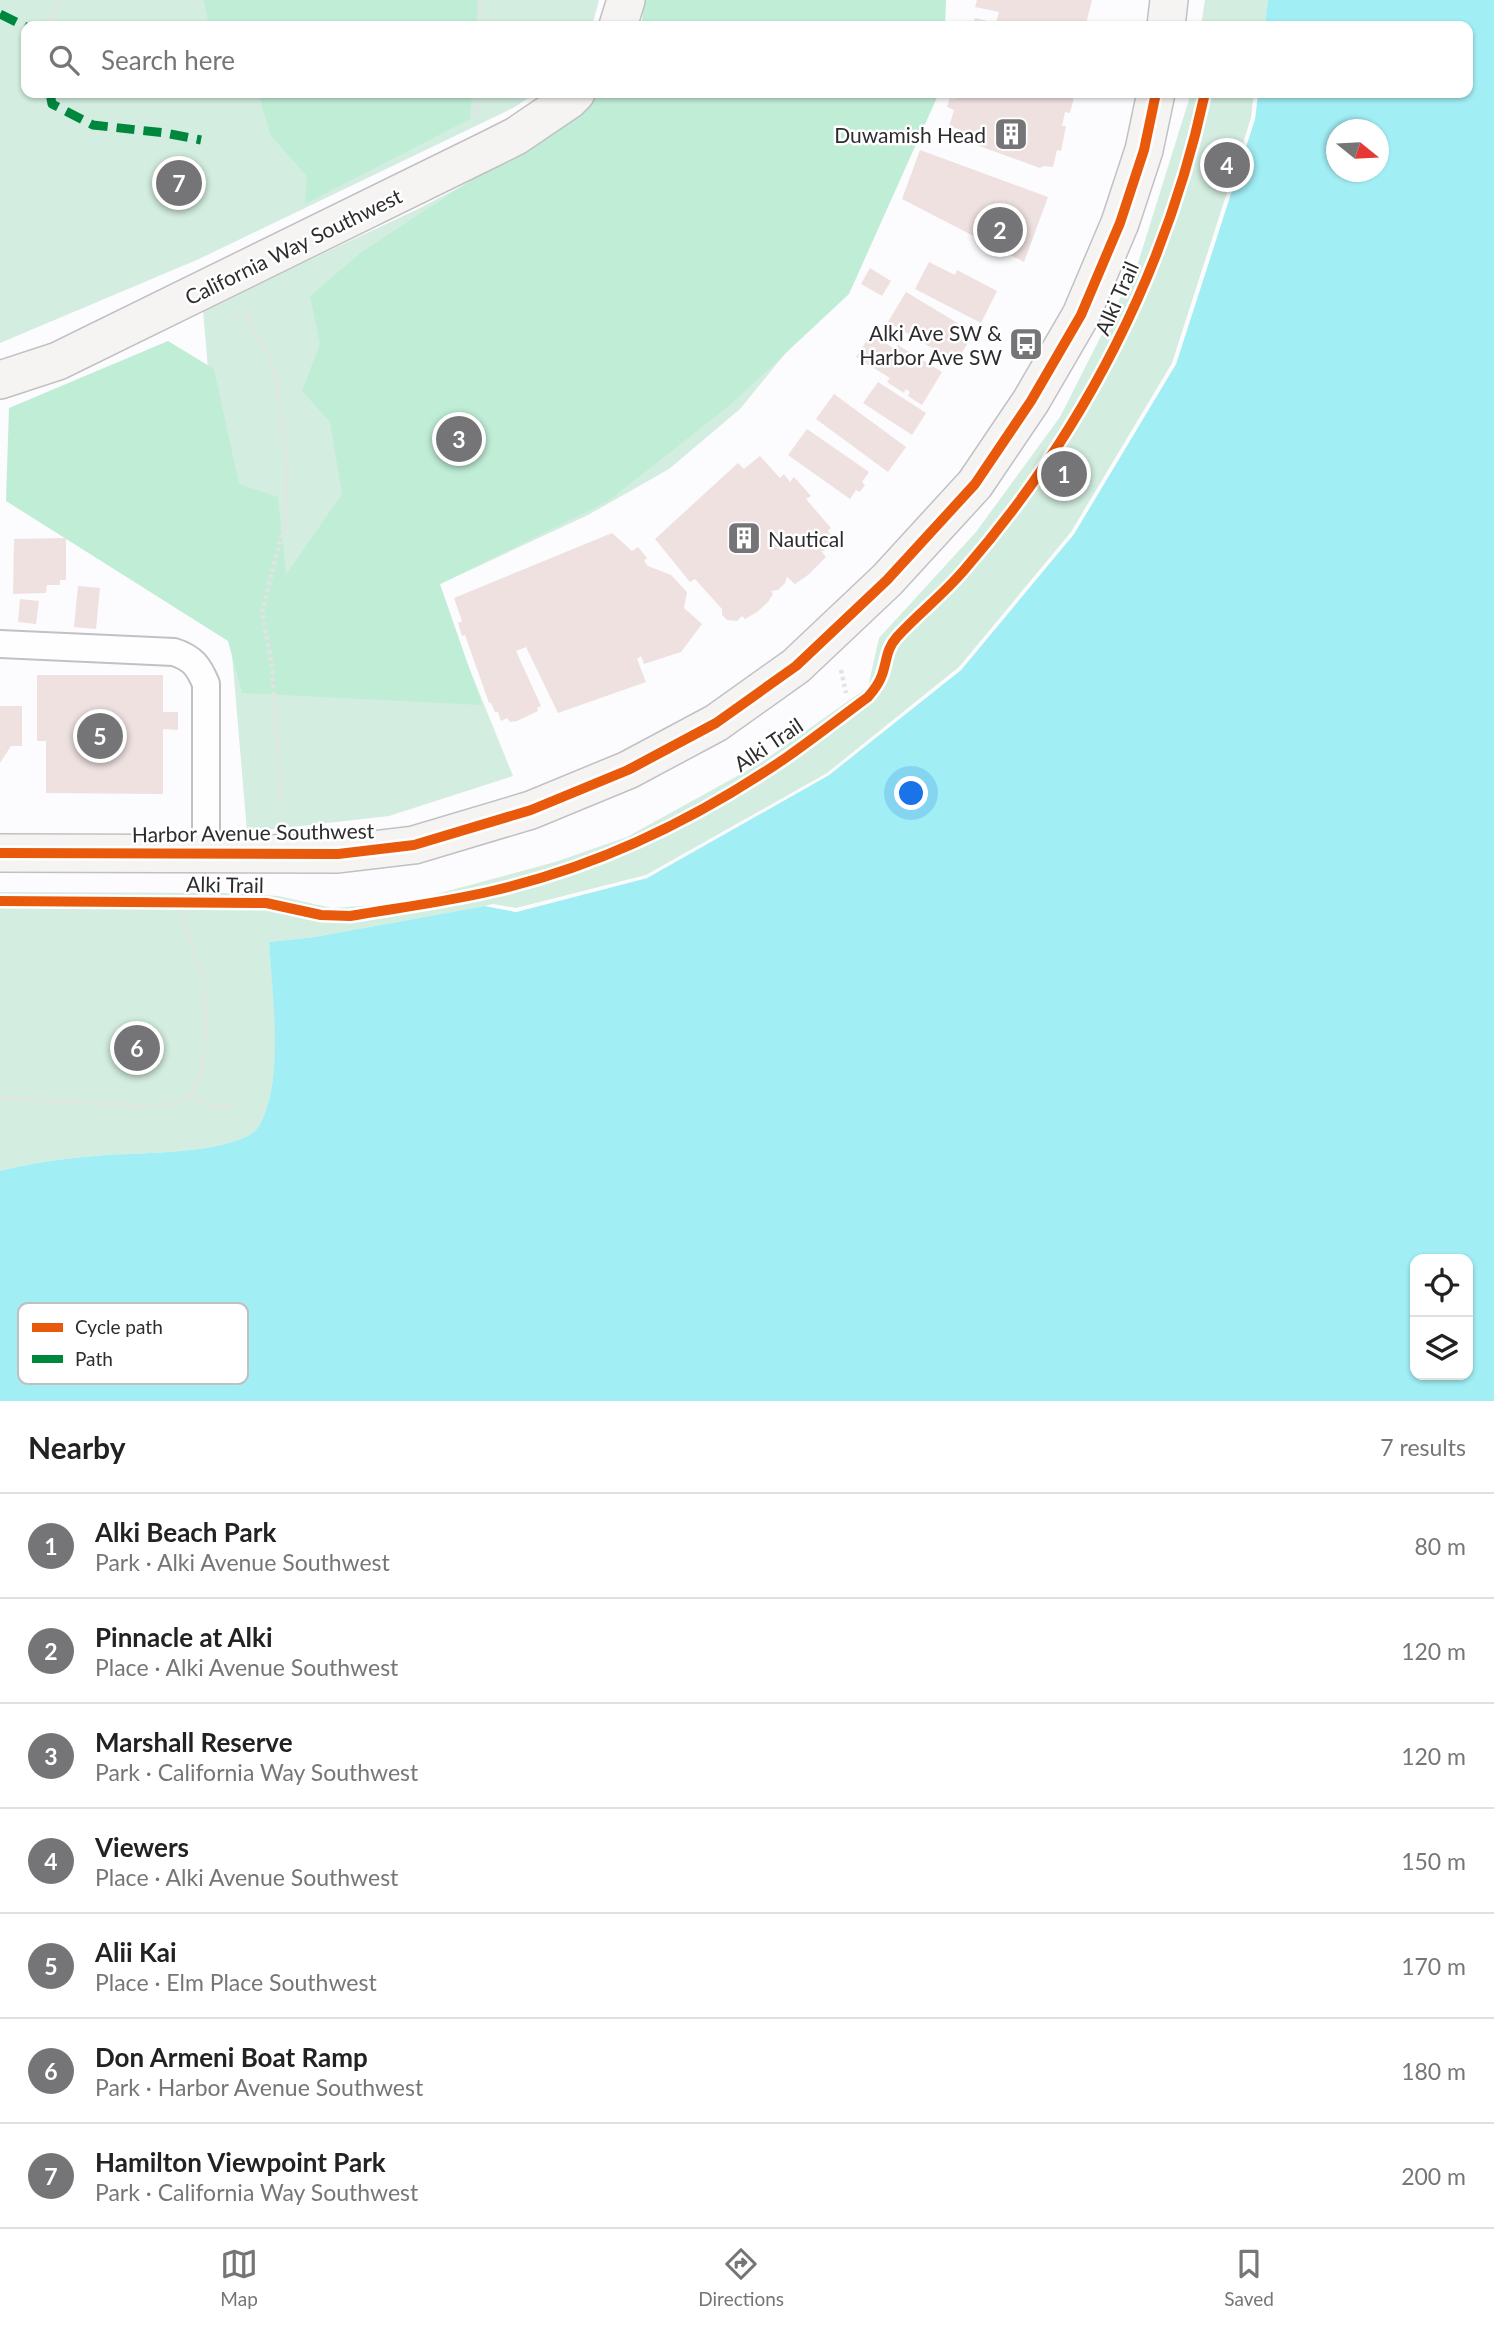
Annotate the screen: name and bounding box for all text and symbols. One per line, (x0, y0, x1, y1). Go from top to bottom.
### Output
search box (21, 21, 1473, 98)
icon: search (45, 41, 83, 79)
text: Search here (101, 44, 235, 76)
building icon: Duwamish Head (992, 115, 1030, 153)
north arrow (1326, 119, 1389, 182)
place label: Duwamish Head (834, 122, 986, 147)
pin: 4 (1204, 139, 1250, 191)
pin: 7 (156, 157, 202, 209)
street label: California Way Southwest (181, 182, 406, 309)
pin: 2 (977, 204, 1023, 256)
street label: Alki Trail (1089, 257, 1143, 339)
place label: Alki Ave SW & Harbor Ave SW (859, 320, 1002, 369)
bus stop icon: Alki Ave SW & Harbor Ave SW (1007, 325, 1045, 363)
pin: 3 (436, 413, 482, 465)
pin: 1 (1041, 448, 1087, 500)
building icon: Nautical (725, 519, 763, 557)
place label: Nautical (768, 526, 844, 551)
pin: 5 (77, 710, 123, 762)
street label: Alki Trail (729, 712, 807, 776)
your location (894, 776, 928, 810)
street label: Harbor Avenue Southwest (132, 817, 375, 847)
street label: Alki Trail (186, 871, 264, 897)
pin: 6 (114, 1022, 160, 1074)
map controls (1410, 1254, 1473, 1380)
button: locate (1410, 1254, 1473, 1317)
legend (18, 1303, 248, 1384)
text: Cycle path (75, 1315, 163, 1338)
button: layers (1410, 1317, 1473, 1380)
text: Path (75, 1347, 113, 1370)
text: Nearby (28, 1429, 126, 1465)
text: 7 results (1380, 1433, 1466, 1461)
text: Alki Beach Park (95, 1516, 276, 1548)
text: 1 (44, 1532, 58, 1560)
text: 80 m (1415, 1532, 1466, 1560)
text: Park · Alki Avenue Southwest (95, 1548, 390, 1576)
text: Pinnacle at Alki (95, 1621, 273, 1653)
text: 2 (44, 1637, 58, 1665)
text: 120 m (1401, 1637, 1466, 1665)
text: Place · Alki Avenue Southwest (95, 1653, 398, 1681)
text: Marshall Reserve (95, 1726, 293, 1758)
text: 3 (44, 1742, 58, 1770)
text: 120 m (1401, 1742, 1466, 1770)
text: Park · California Way Southwest (95, 1758, 418, 1786)
text: Viewers (95, 1831, 189, 1863)
text: 4 (44, 1847, 58, 1875)
text: 150 m (1401, 1847, 1466, 1875)
text: Place · Alki Avenue Southwest (95, 1863, 398, 1891)
text: Alii Kai (95, 1936, 177, 1968)
text: 5 (44, 1952, 58, 1980)
text: 170 m (1401, 1952, 1466, 1980)
text: Place · Elm Place Southwest (95, 1968, 377, 1996)
text: Don Armeni Boat Ramp (95, 2041, 368, 2073)
text: 6 (44, 2057, 58, 2085)
text: 180 m (1401, 2057, 1466, 2085)
text: Park · Harbor Avenue Southwest (95, 2073, 423, 2101)
text: Hamilton Viewpoint Park (95, 2146, 386, 2178)
text: 7 (44, 2162, 58, 2190)
text: 200 m (1401, 2162, 1466, 2190)
text: Park · California Way Southwest (95, 2178, 418, 2206)
tab: Map (220, 2245, 258, 2310)
tab: Directions (698, 2245, 784, 2310)
tab: Saved (1224, 2245, 1274, 2310)

